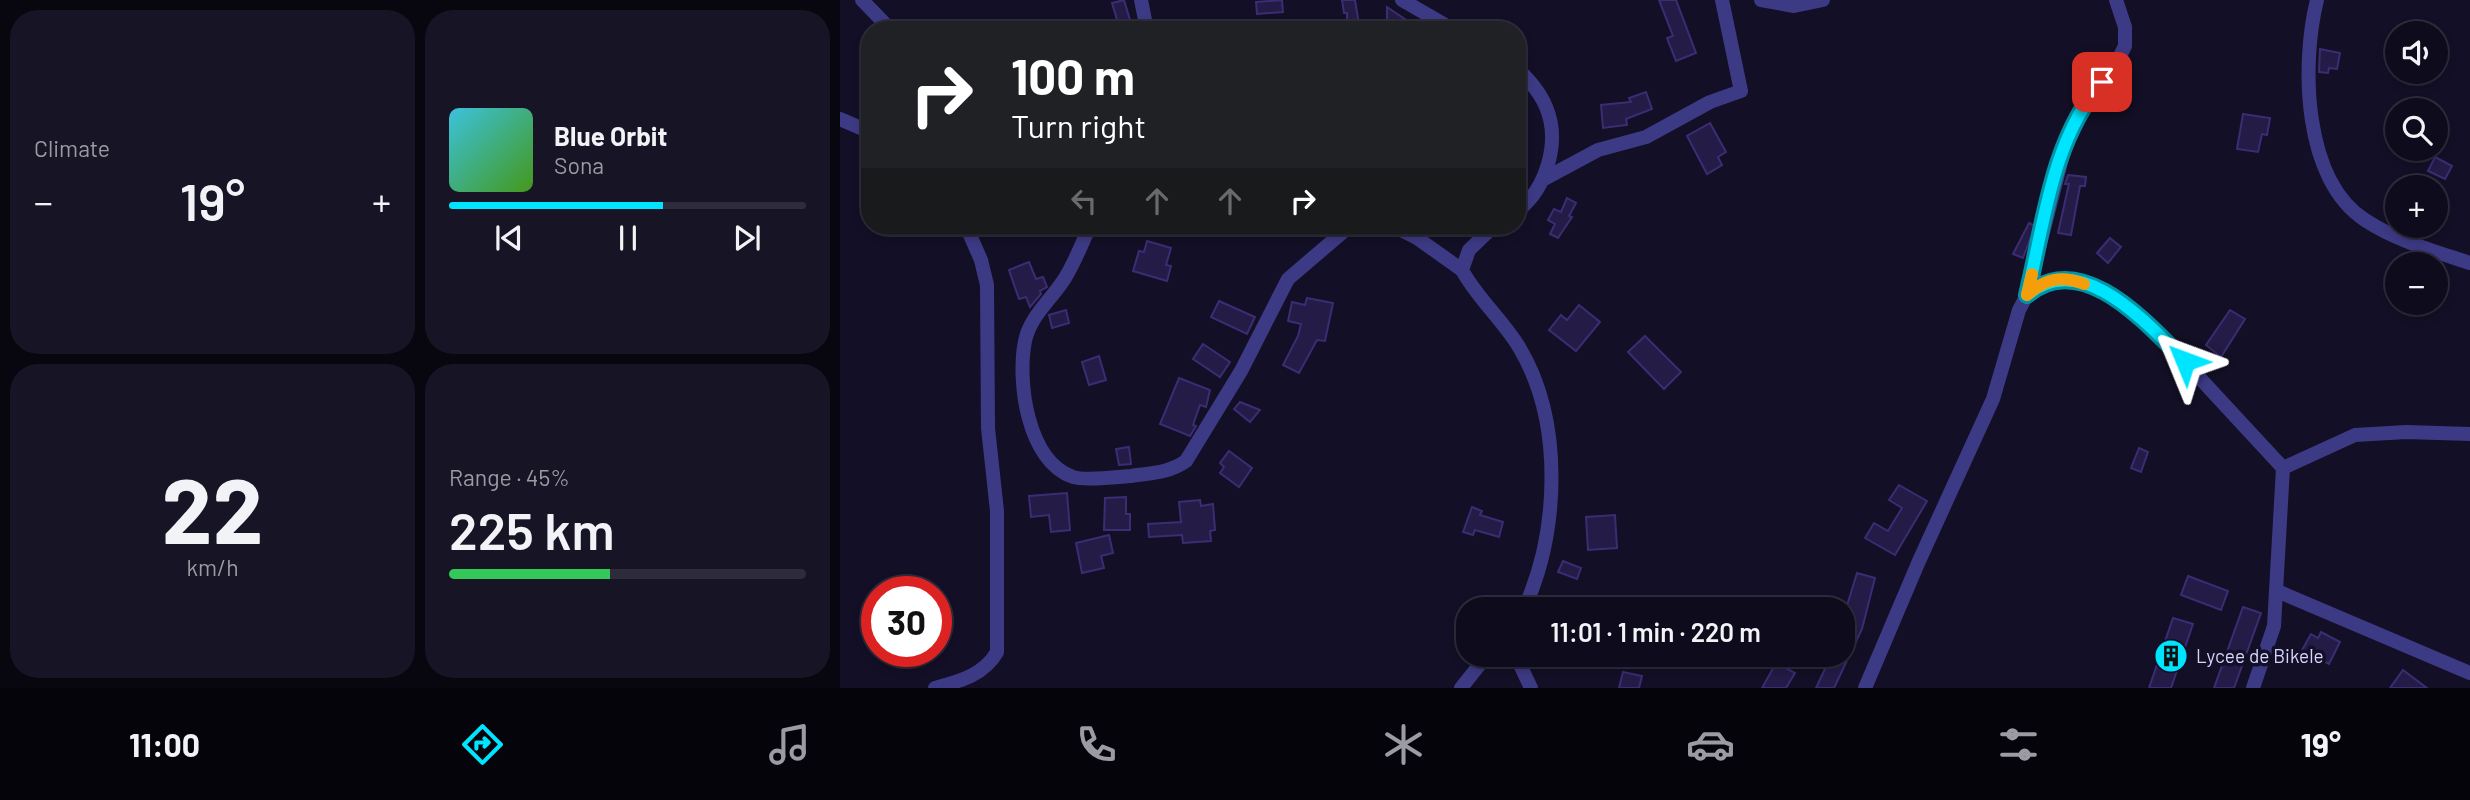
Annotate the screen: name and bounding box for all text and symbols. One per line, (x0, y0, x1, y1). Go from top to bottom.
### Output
map controls (2385, 21, 2448, 315)
button: sound (2385, 21, 2448, 84)
text: 100 m (1011, 46, 1135, 105)
icon: right (896, 49, 987, 140)
pin (2072, 52, 2132, 112)
icon: arrive (2083, 63, 2121, 101)
button: search (2385, 98, 2448, 161)
text: Turn right (1011, 106, 1146, 144)
text: Blue Orbit (554, 120, 667, 151)
text: Climate (34, 134, 110, 162)
text: Sona (554, 151, 604, 179)
text: 19° (180, 169, 245, 231)
button: + (2385, 175, 2448, 238)
text: − (34, 178, 53, 224)
text: + (372, 178, 391, 224)
icon: left (1065, 182, 1103, 220)
icon: ahead (1138, 182, 1176, 220)
icon: ahead (1211, 182, 1249, 220)
icon: right (1284, 182, 1322, 220)
icon: previous (490, 219, 528, 257)
icon: pause (609, 219, 647, 257)
icon: next (728, 219, 766, 257)
button: − (2385, 252, 2448, 315)
position arrow (2148, 324, 2222, 398)
text: 22 (162, 453, 263, 562)
text: Range · 45% (449, 463, 570, 491)
text: 225 km (449, 498, 615, 560)
text: km/h (186, 553, 239, 581)
speed limit sign: 30 (861, 576, 952, 667)
text: 11:01 · 1 min · 220 m (1550, 616, 1761, 647)
building icon: Lycee de Bikele (2152, 637, 2190, 675)
place label: Lycee de Bikele (2196, 644, 2324, 667)
icon: directions (458, 720, 507, 769)
icon: music (765, 720, 814, 769)
icon: phone (1072, 720, 1121, 769)
icon: climate (1379, 720, 1428, 769)
icon: car (1686, 720, 1735, 769)
icon: filters (1994, 720, 2043, 769)
text: 11:00 (129, 725, 200, 763)
text: 19° (2301, 725, 2341, 763)

